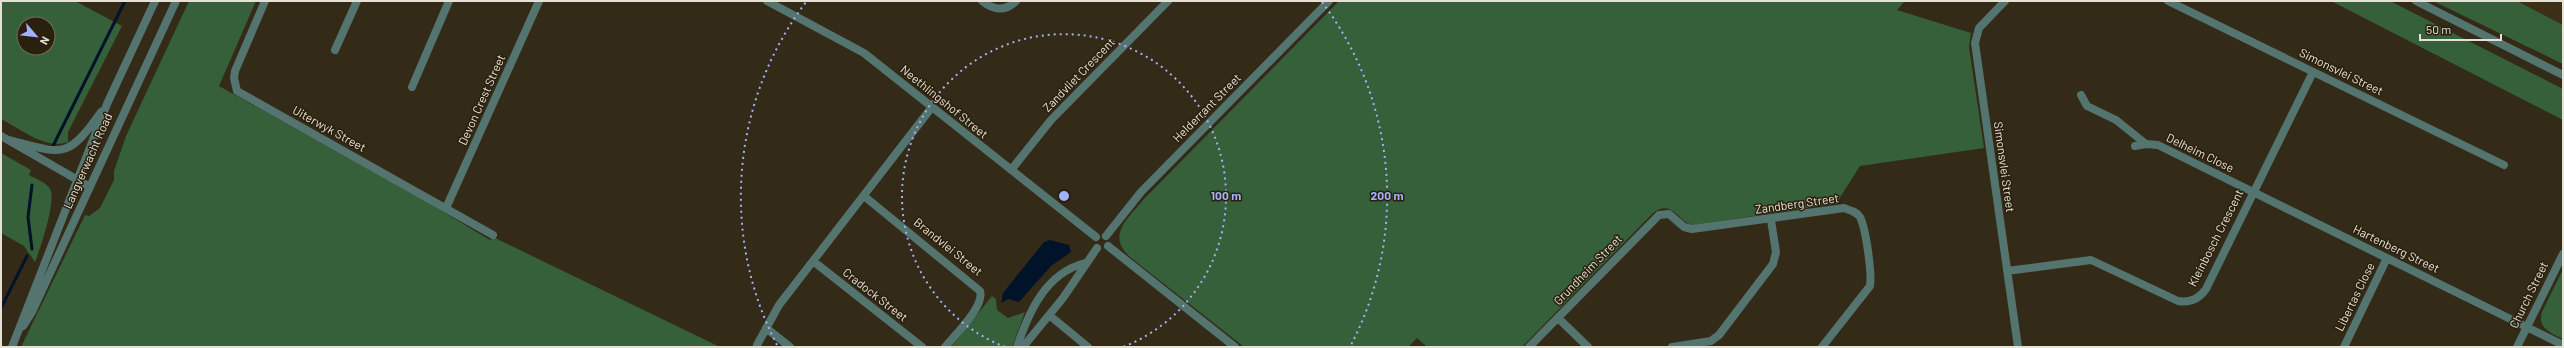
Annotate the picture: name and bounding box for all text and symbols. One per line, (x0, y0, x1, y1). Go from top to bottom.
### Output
north arrow (16, 16, 56, 56)
scale bar (2420, 16, 2501, 42)
text: 50 m (2426, 22, 2451, 36)
street label: Zandvliet Crescent (1039, 34, 1117, 114)
text: N (38, 35, 53, 47)
street label: Simonsvlei Street (2297, 45, 2386, 97)
street label: Devon Crest Street (455, 52, 507, 147)
street label: Neethlingshof Street (898, 62, 991, 141)
street label: Helderrant Street (1169, 70, 1243, 144)
street label: Uiterwyk Street (290, 102, 369, 154)
street label: Langverwacht Road (60, 111, 114, 211)
street label: Simonsvlei Street (1992, 121, 2018, 213)
street label: Delheim Close (2164, 130, 2237, 175)
street label: Kleinbosch Crescent (2185, 187, 2246, 288)
text: 100 m (1211, 188, 1241, 202)
text: 200 m (1371, 188, 1403, 202)
centre of rings (1057, 189, 1071, 203)
street label: Zandberg Street (1754, 190, 1840, 216)
street label: Brandvlei Street (912, 214, 986, 278)
street label: Hartenberg Street (2351, 221, 2442, 275)
street label: Grundheim Street (1550, 231, 1624, 307)
street label: Church Street (2506, 259, 2550, 330)
street label: Libertas Close (2331, 260, 2377, 333)
street label: Cradock Street (840, 265, 911, 324)

